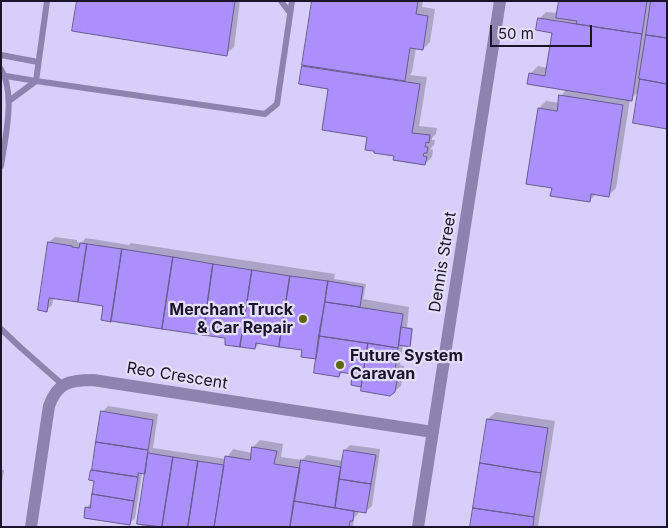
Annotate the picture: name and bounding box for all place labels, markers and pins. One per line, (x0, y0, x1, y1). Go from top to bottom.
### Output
place label: Merchant Truck & Car Repair (169, 300, 293, 338)
marker: Merchant Truck & Car Repair (297, 313, 309, 325)
place label: Future System Caravan (350, 346, 463, 384)
marker: Future System Caravan (334, 359, 346, 371)

